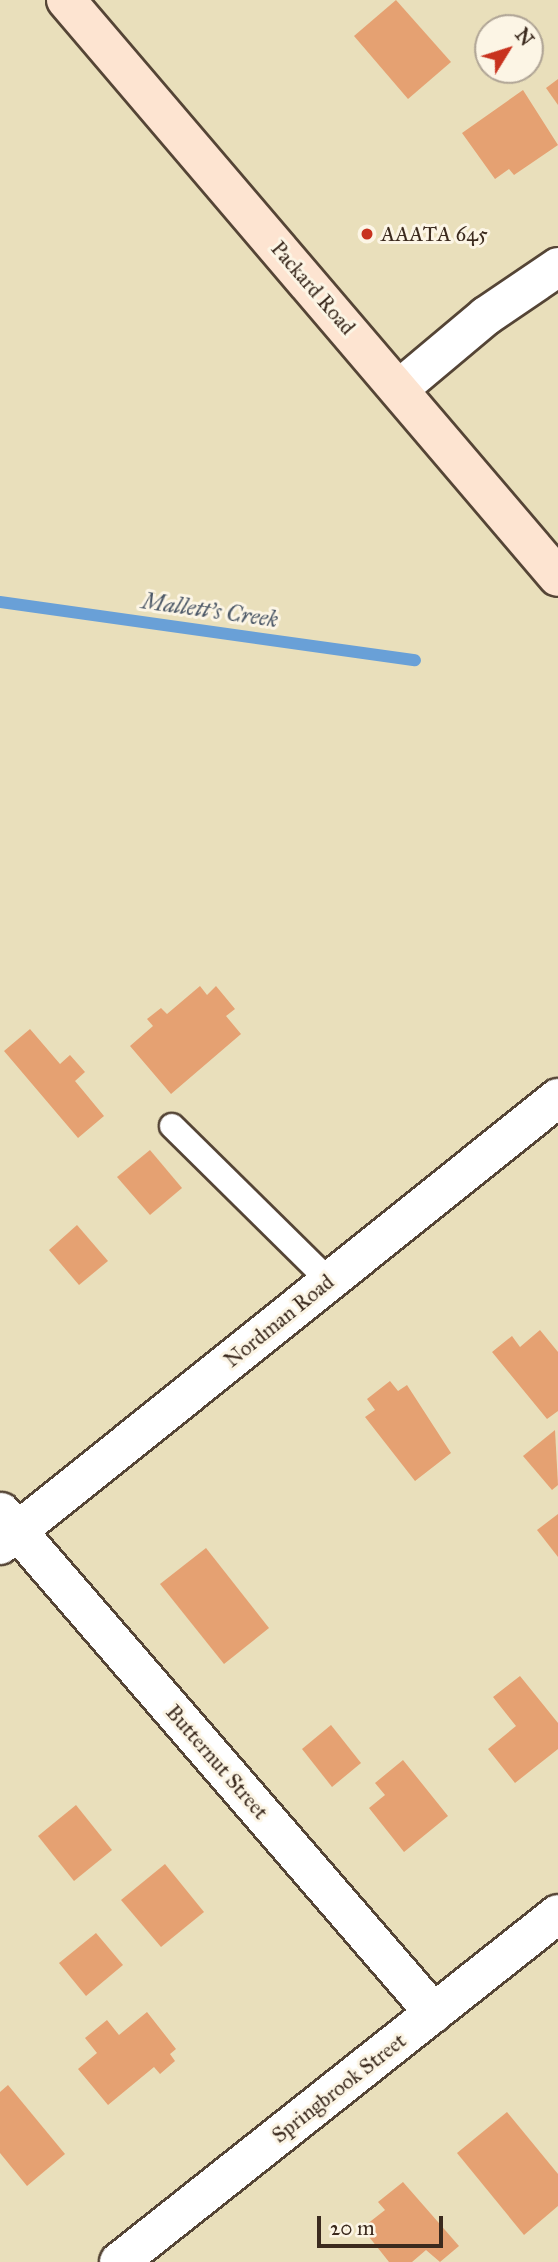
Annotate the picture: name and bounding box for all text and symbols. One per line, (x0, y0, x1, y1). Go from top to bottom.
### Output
north arrow (474, 14, 544, 84)
text: N (510, 24, 538, 50)
place label: AAATA 645 (381, 221, 488, 247)
marker: AAATA 645 (359, 226, 375, 242)
street label: Packard Road (266, 236, 360, 340)
water label: Mallett's Creek (140, 587, 280, 633)
street label: Nordman Road (219, 1269, 339, 1373)
street label: Butternut Street (161, 1700, 273, 1824)
street label: Springbrook Street (267, 2028, 411, 2148)
scale bar (320, 2202, 446, 2246)
text: 20 m (330, 2215, 375, 2241)

